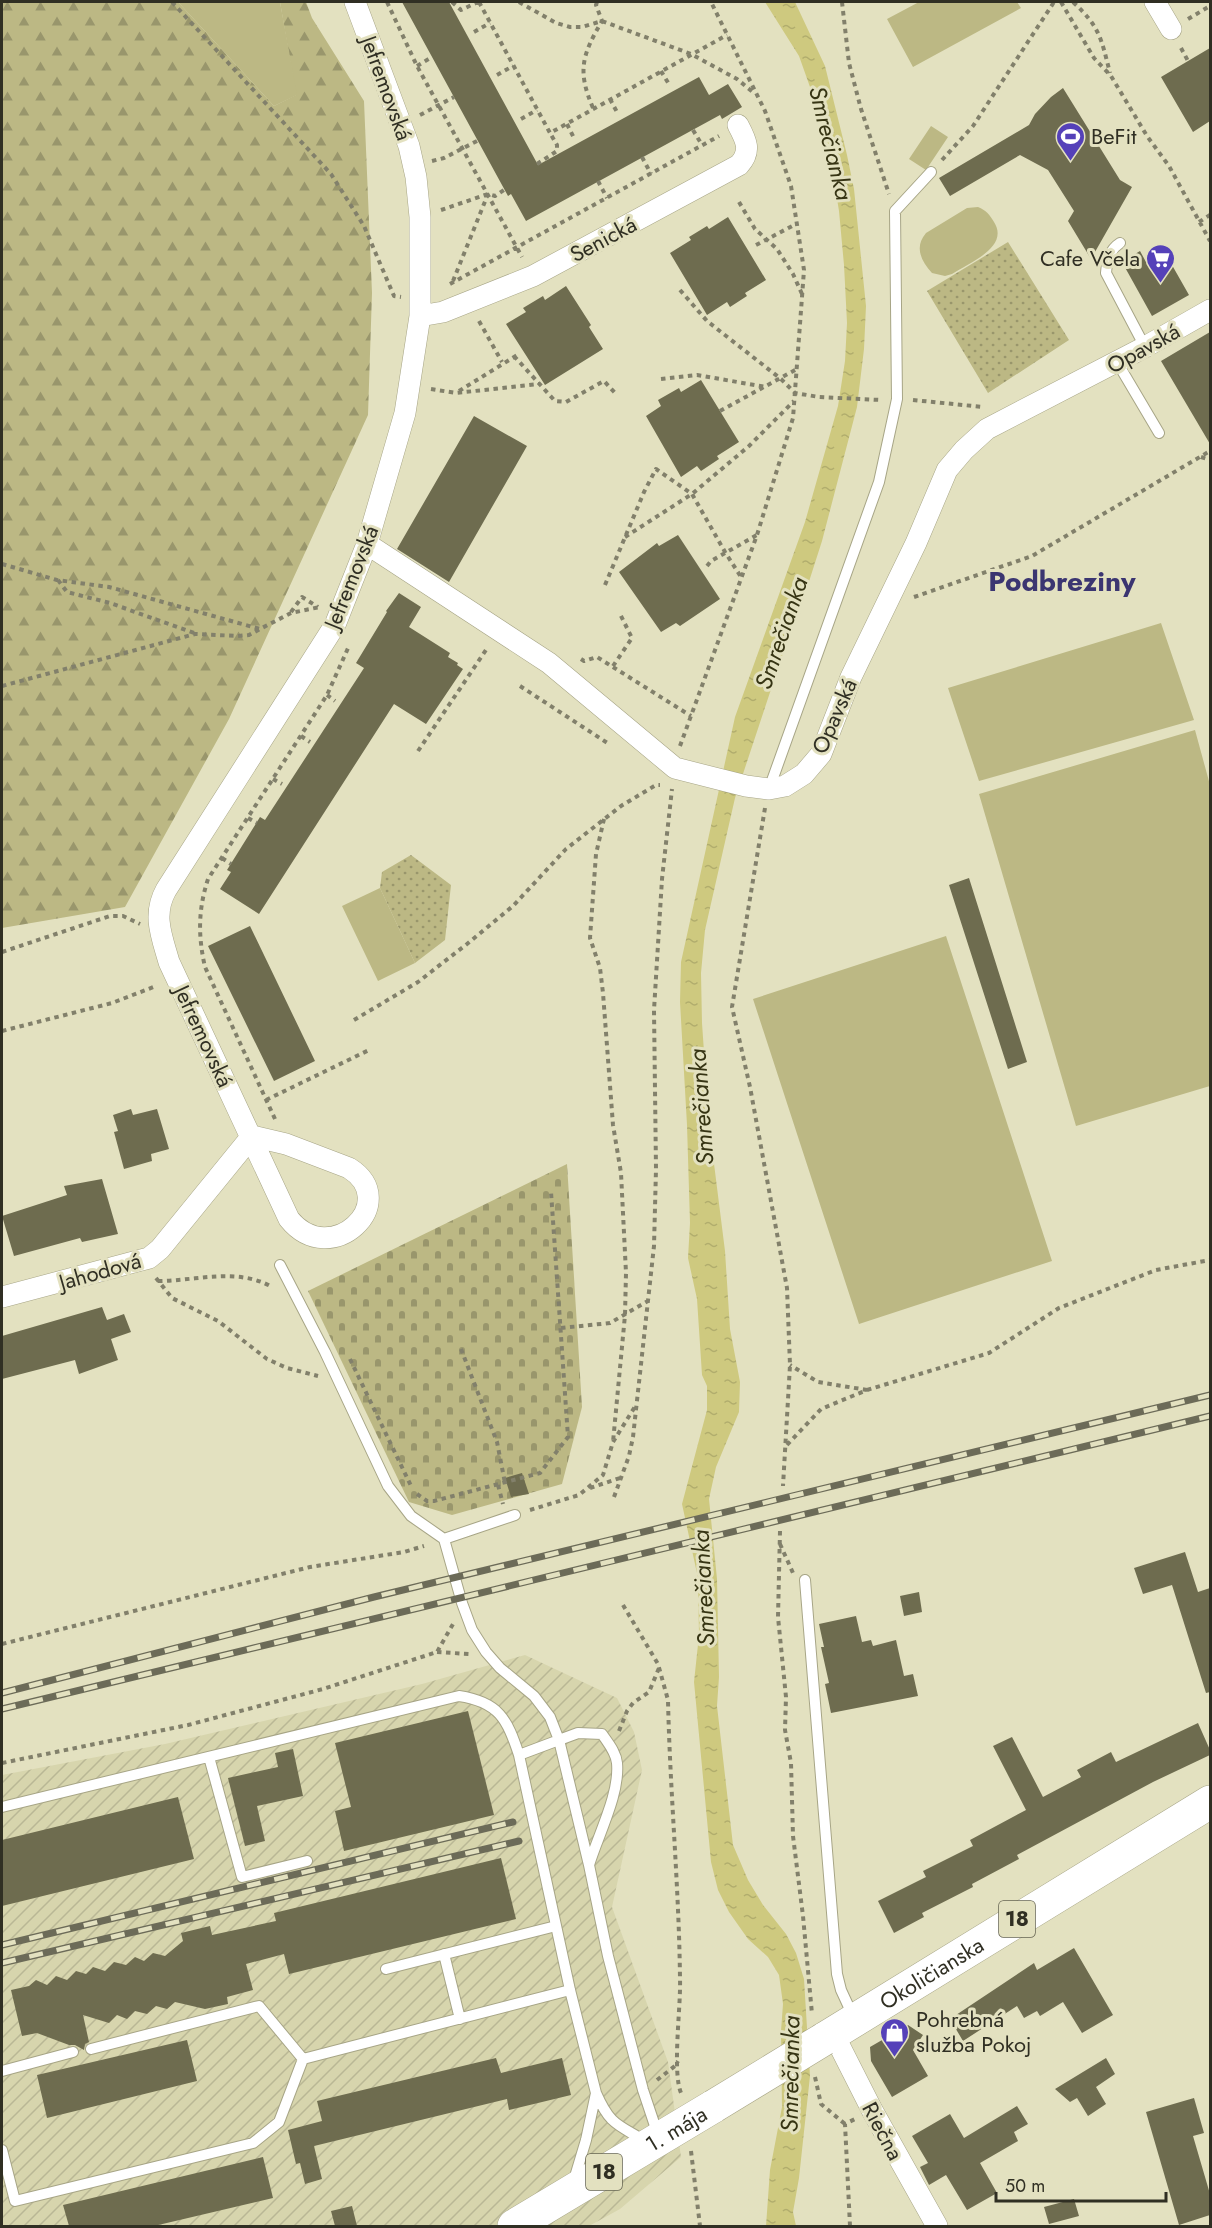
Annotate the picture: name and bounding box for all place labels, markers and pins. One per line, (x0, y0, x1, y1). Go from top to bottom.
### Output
sports icon: BeFit (1054, 120, 1086, 162)
place label: BeFit (1091, 120, 1137, 152)
place label: Cafe Včela (1040, 242, 1140, 274)
supermarket icon: Cafe Včela (1145, 242, 1177, 284)
place label: Pohrebná služba Pokoj (916, 2003, 1032, 2060)
shop icon: Pohrebná služba Pokoj (879, 2016, 911, 2058)

